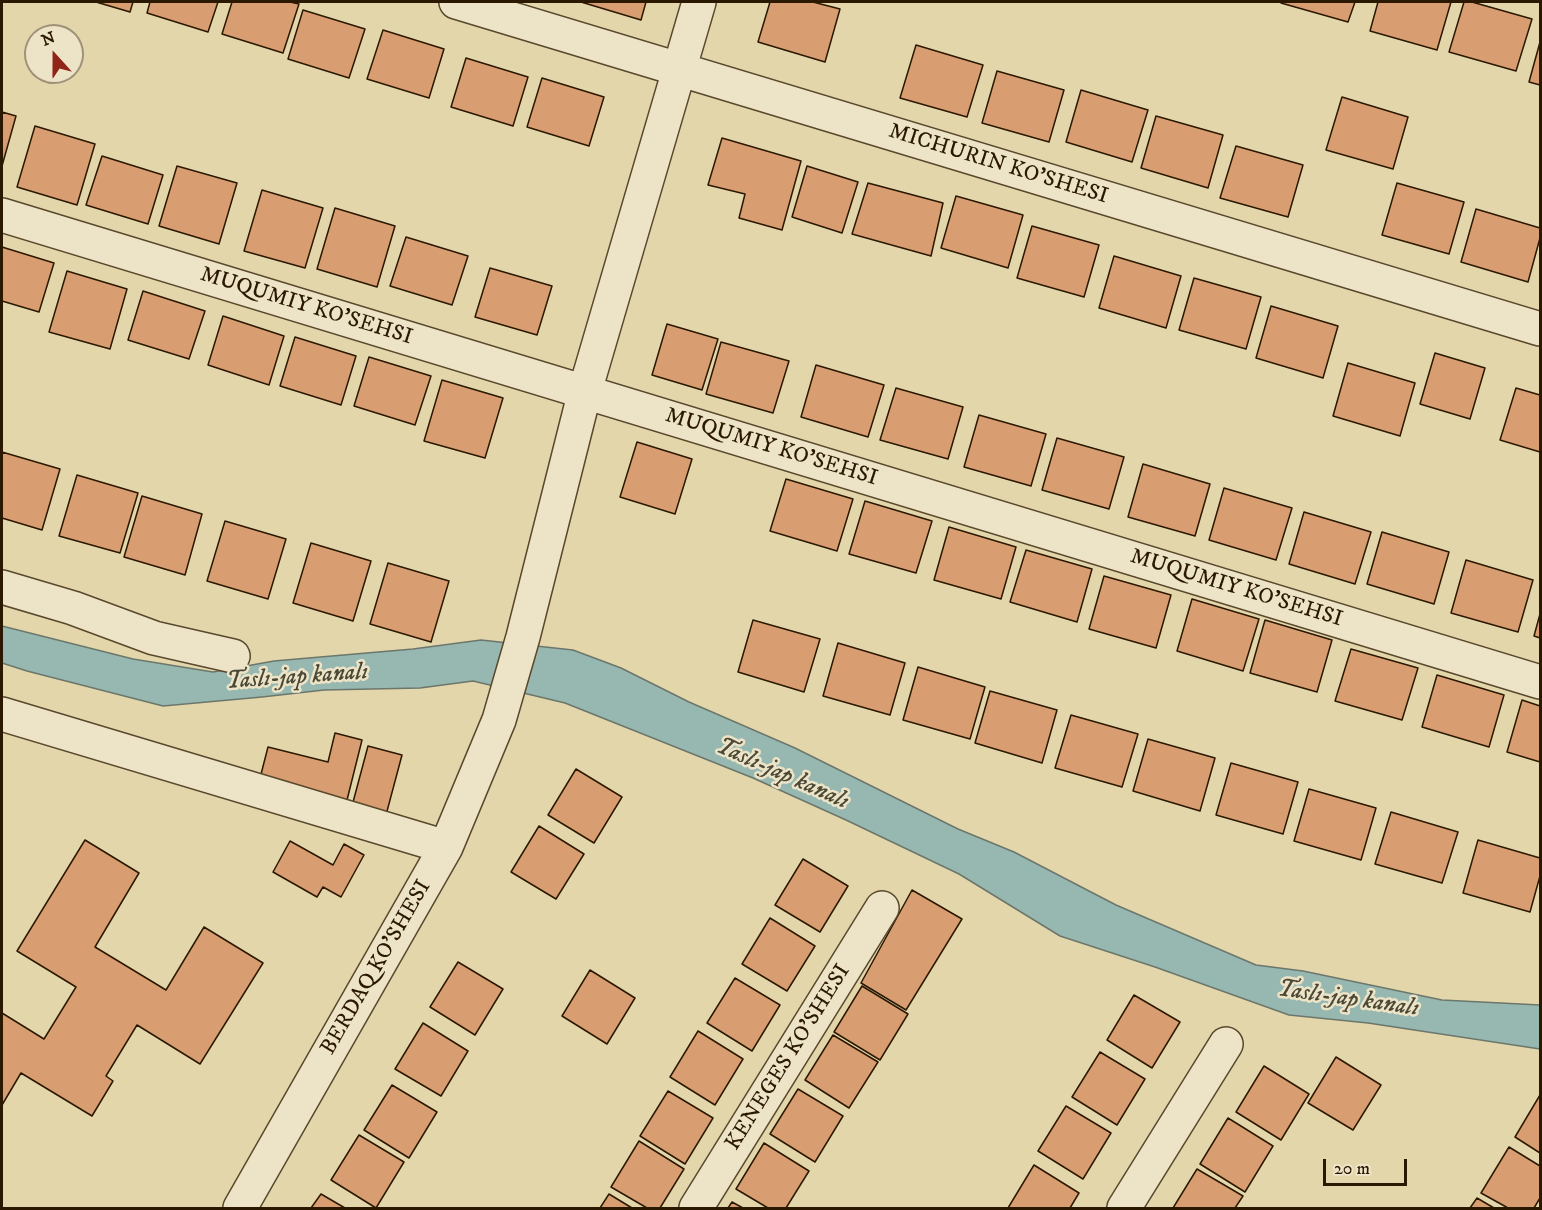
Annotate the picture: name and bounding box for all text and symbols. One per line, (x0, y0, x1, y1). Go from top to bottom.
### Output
north arrow (24, 24, 84, 84)
text: N (39, 27, 58, 51)
street label: MICHURIN KO'SHESI (885, 119, 1111, 211)
street label: MUQUMIY KO'SEHSI (197, 262, 415, 352)
street label: MUQUMIY KO'SEHSI (662, 403, 880, 493)
street label: MUQUMIY KO'SEHSI (1127, 544, 1345, 634)
water label: Taslı-jap kanalı (225, 659, 369, 697)
water label: Taslı-jap kanalı (711, 733, 853, 817)
street label: BERDAQ KO'SHESI (316, 876, 438, 1060)
street label: KENEGES KO'SHESI (721, 960, 857, 1156)
water label: Taslı-jap kanalı (1276, 976, 1420, 1024)
scale bar (1326, 1147, 1410, 1185)
text: 20 m (1334, 1158, 1370, 1180)

